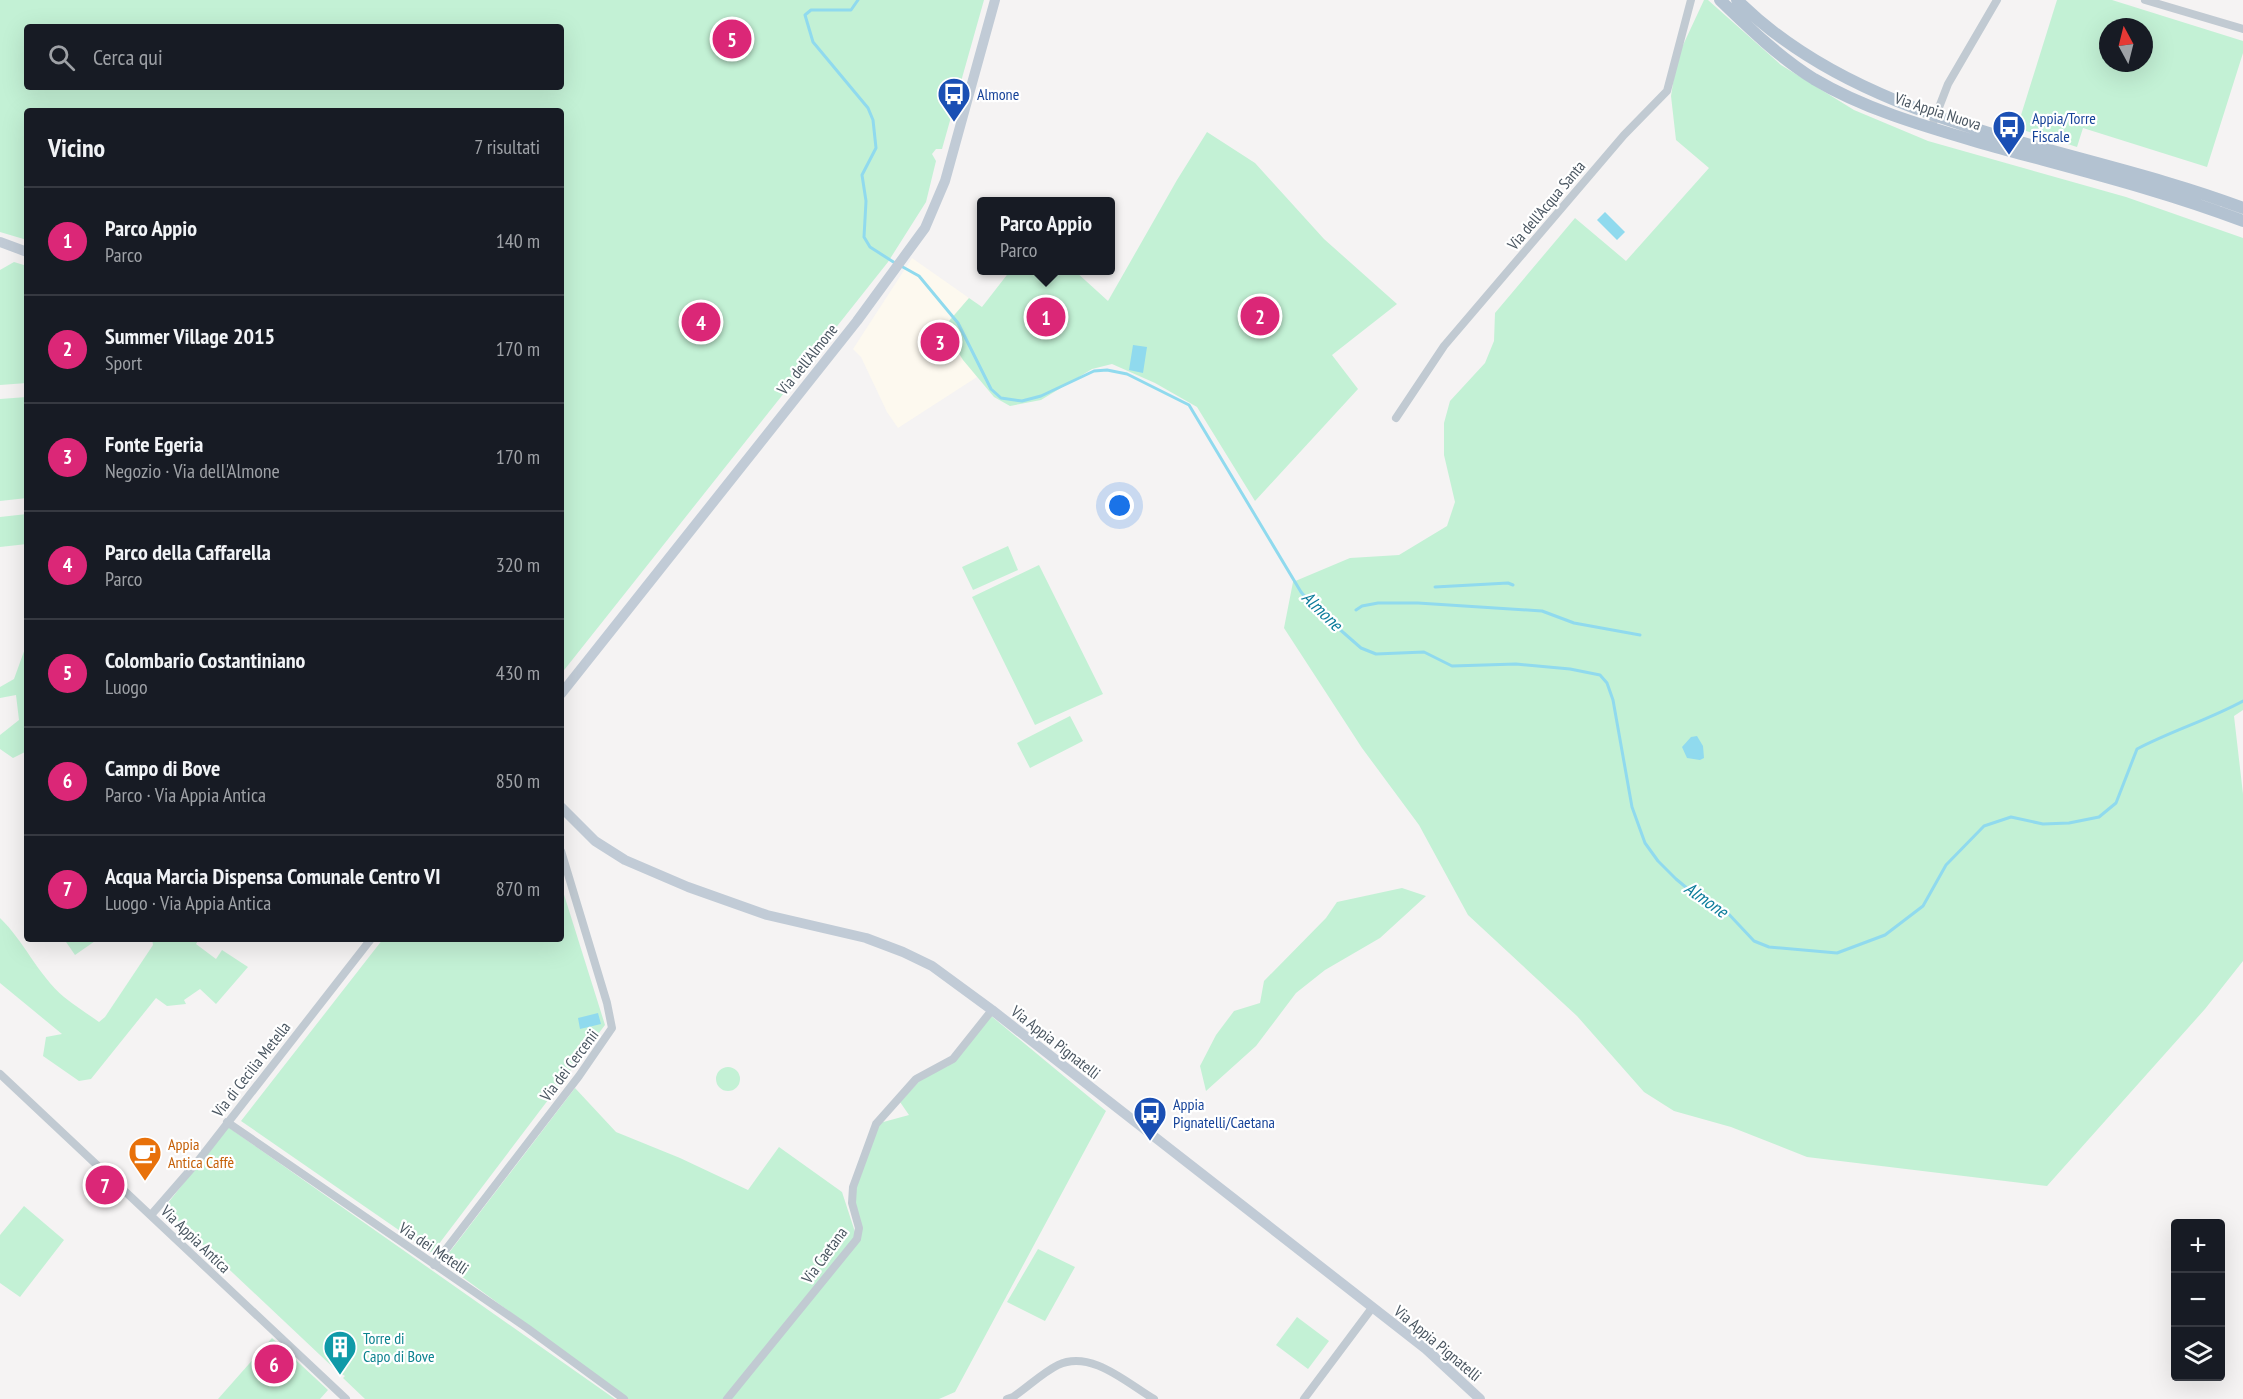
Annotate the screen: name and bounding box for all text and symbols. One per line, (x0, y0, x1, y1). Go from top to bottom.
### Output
pin: 5 (712, 16, 752, 62)
north arrow (2099, 18, 2153, 72)
search box (24, 24, 564, 90)
icon: search (45, 41, 78, 74)
text: Cerca qui (93, 43, 163, 71)
bus stop icon: Almone (936, 76, 972, 123)
place label: Almone (977, 84, 1019, 104)
street label: Via Appia Nuova (1891, 87, 1984, 134)
place label: Appia/Torre Fiscale (2032, 108, 2096, 146)
bus stop icon: Appia/Torre Fiscale (1991, 109, 2027, 156)
text: Vicino (48, 131, 105, 164)
text: 7 risultati (474, 134, 540, 160)
street label: Via dell'Acqua Santa (1502, 156, 1589, 255)
popup (977, 197, 1115, 275)
text: Parco Appio (1000, 209, 1092, 237)
text: Parco Appio (105, 214, 197, 242)
text: 1 (63, 228, 72, 254)
text: 140 m (496, 228, 540, 254)
text: Parco (1000, 237, 1037, 263)
text: Parco (105, 242, 142, 268)
pin: 1 (1026, 294, 1066, 340)
pin: 2 (1240, 294, 1280, 338)
pin: 4 (682, 300, 720, 344)
street label: Via dell'Almone (772, 320, 842, 399)
pin: 3 (920, 320, 960, 364)
text: Summer Village 2015 (105, 322, 275, 350)
text: 2 (63, 336, 72, 362)
text: 170 m (496, 336, 540, 362)
text: Sport (105, 350, 142, 376)
text: Fonte Egeria (105, 430, 203, 458)
text: 3 (63, 444, 72, 470)
text: 170 m (496, 444, 540, 470)
text: Negozio · Via dell'Almone (105, 458, 280, 484)
your location (1105, 491, 1134, 520)
text: Parco della Caffarella (105, 538, 271, 566)
text: 4 (63, 552, 72, 578)
text: 320 m (496, 552, 540, 578)
text: Parco (105, 566, 142, 592)
water label: Almone (1297, 586, 1349, 637)
text: Colombario Costantiniano (105, 646, 305, 674)
text: 5 (63, 660, 72, 686)
text: 430 m (496, 660, 540, 686)
text: Luogo (105, 674, 148, 700)
text: Campo di Bove (105, 754, 220, 782)
text: 6 (63, 768, 72, 794)
text: 850 m (496, 768, 540, 794)
text: Parco · Via Appia Antica (105, 782, 266, 808)
text: Acqua Marcia Dispensa Comunale Centro VI (105, 862, 440, 890)
text: 7 (63, 876, 72, 902)
text: 870 m (496, 876, 540, 902)
water label: Almone (1680, 877, 1734, 924)
text: Luogo · Via Appia Antica (105, 890, 271, 916)
street label: Via Appia Pignatelli (1007, 1000, 1105, 1083)
street label: Via di Cecilia Metella (207, 1017, 294, 1121)
street label: Via dei Cercenii (535, 1025, 603, 1106)
place label: Appia Pignatelli/Caetana (1173, 1094, 1275, 1132)
bus stop icon: Appia Pignatelli/Caetana (1132, 1095, 1168, 1142)
place label: Appia Antica Caffè (168, 1134, 234, 1172)
cafe icon: Appia Antica Caffè (127, 1135, 163, 1182)
pin: 7 (86, 1162, 124, 1208)
street label: Via Appia Antica (156, 1200, 235, 1277)
street label: Via dei Metelli (395, 1217, 473, 1279)
map controls (2171, 1219, 2225, 1381)
button: + (2171, 1219, 2225, 1273)
street label: Via Caetana (796, 1223, 851, 1288)
button: − (2171, 1273, 2225, 1327)
street label: Via Appia Pignatelli (1390, 1300, 1486, 1385)
button: layers (2171, 1327, 2225, 1381)
place label: Torre di Capo di Bove (363, 1328, 435, 1366)
building icon: Torre di Capo di Bove (322, 1329, 358, 1376)
pin: 6 (254, 1342, 294, 1386)

